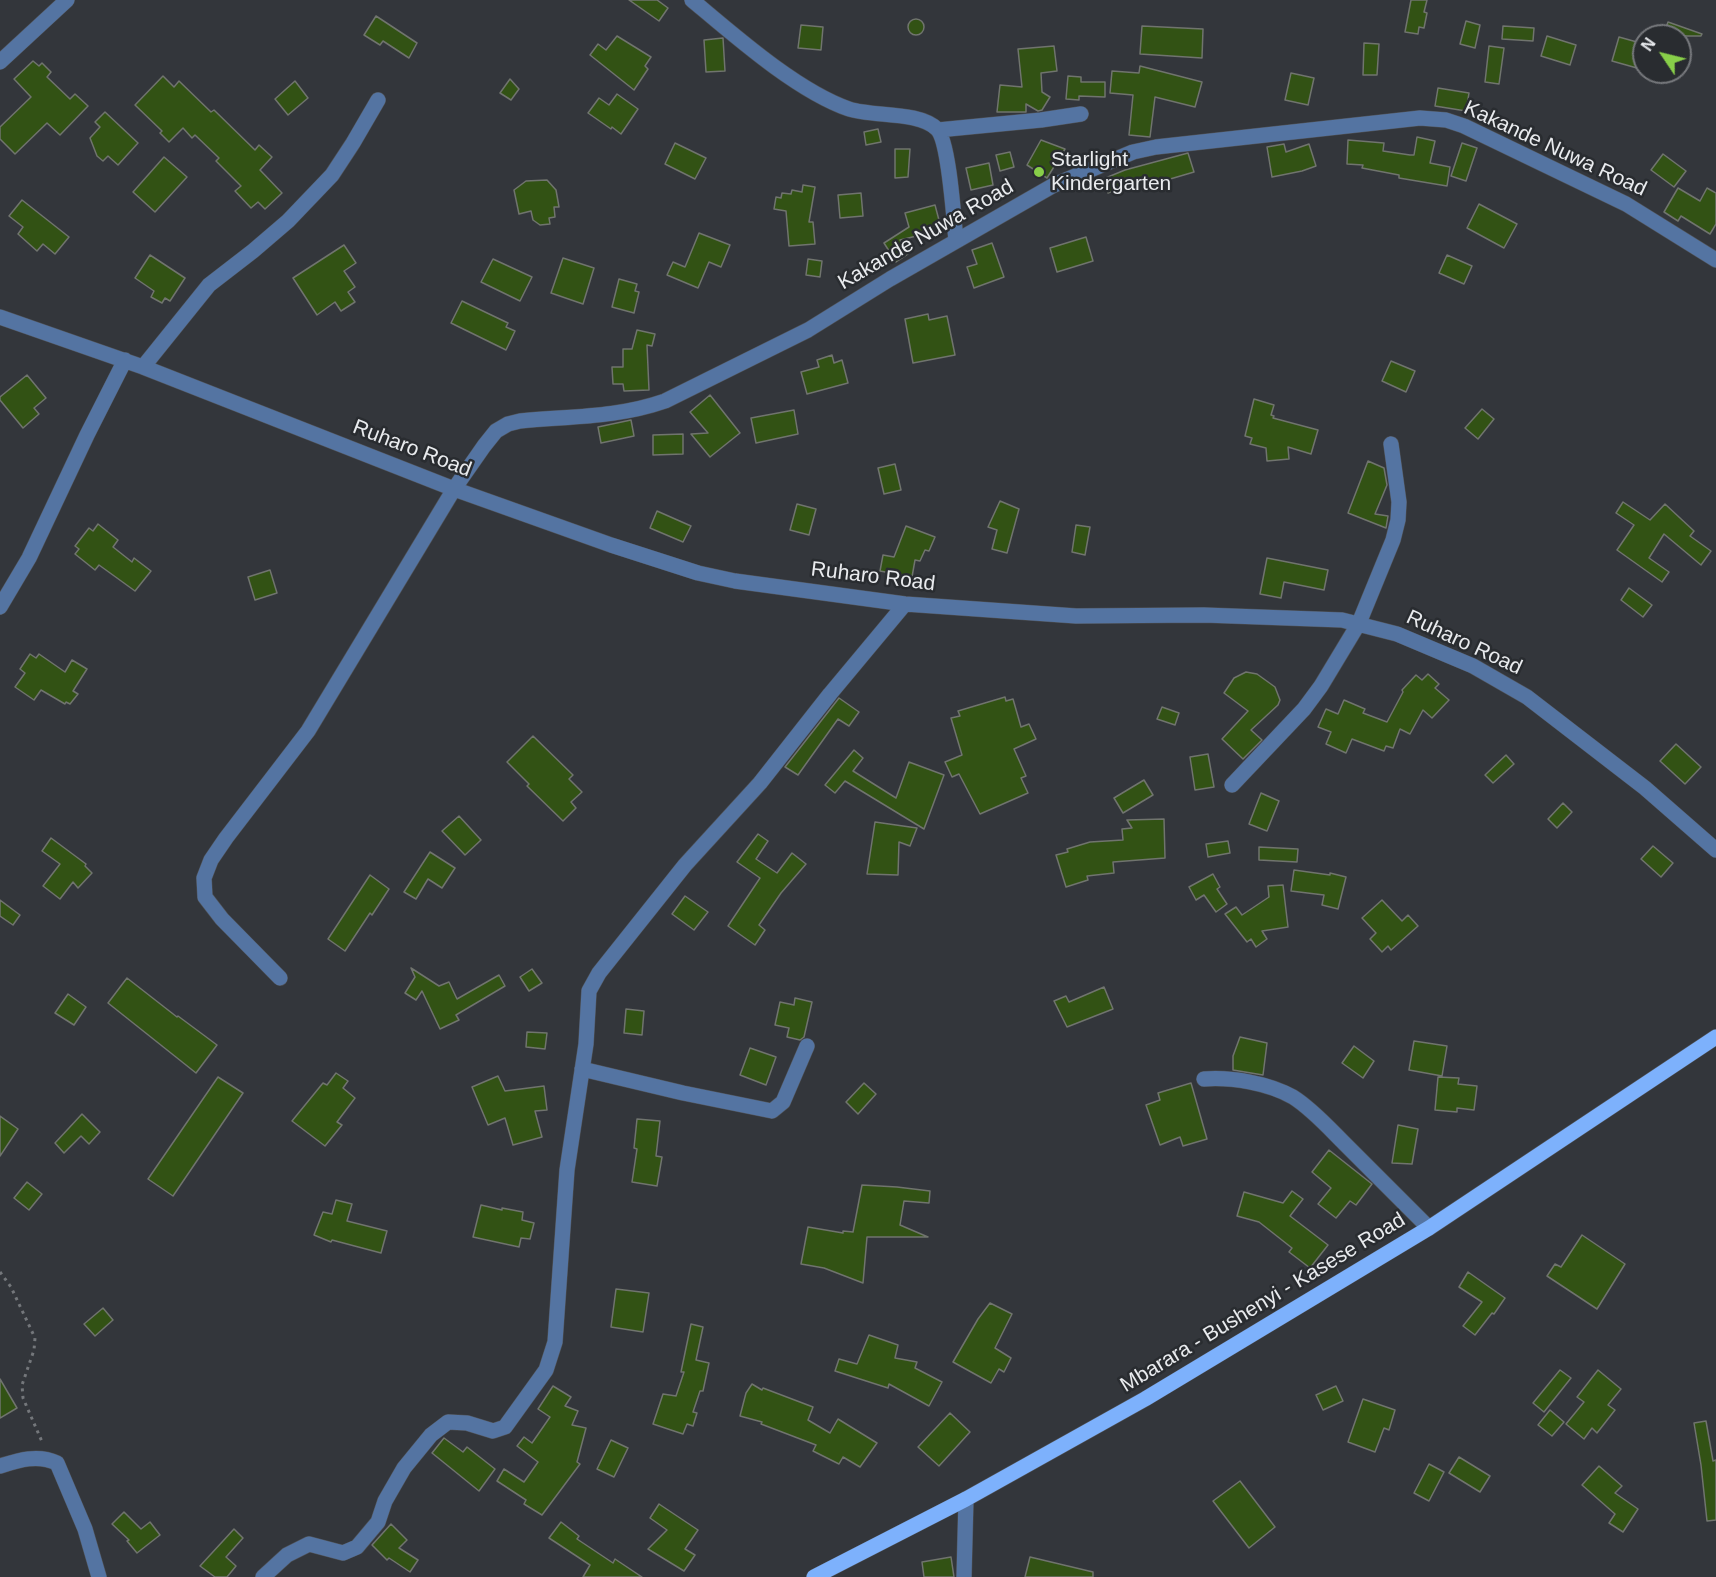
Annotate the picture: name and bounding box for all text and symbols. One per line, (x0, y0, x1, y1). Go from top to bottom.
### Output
north arrow (1632, 24, 1692, 84)
text: N (1638, 35, 1659, 54)
street label: Kakande Nuwa Road (1460, 96, 1650, 202)
place label: Starlight Kindergarten (1051, 147, 1171, 197)
marker: Starlight Kindergarten (1032, 165, 1046, 179)
street label: Kakande Nuwa Road (834, 174, 1018, 296)
street label: Ruharo Road (349, 415, 475, 483)
street label: Ruharo Road (809, 557, 937, 597)
street label: Ruharo Road (1402, 605, 1526, 681)
street label: Mbarara - Bushenyi - Kasese Road (1116, 1208, 1410, 1398)

